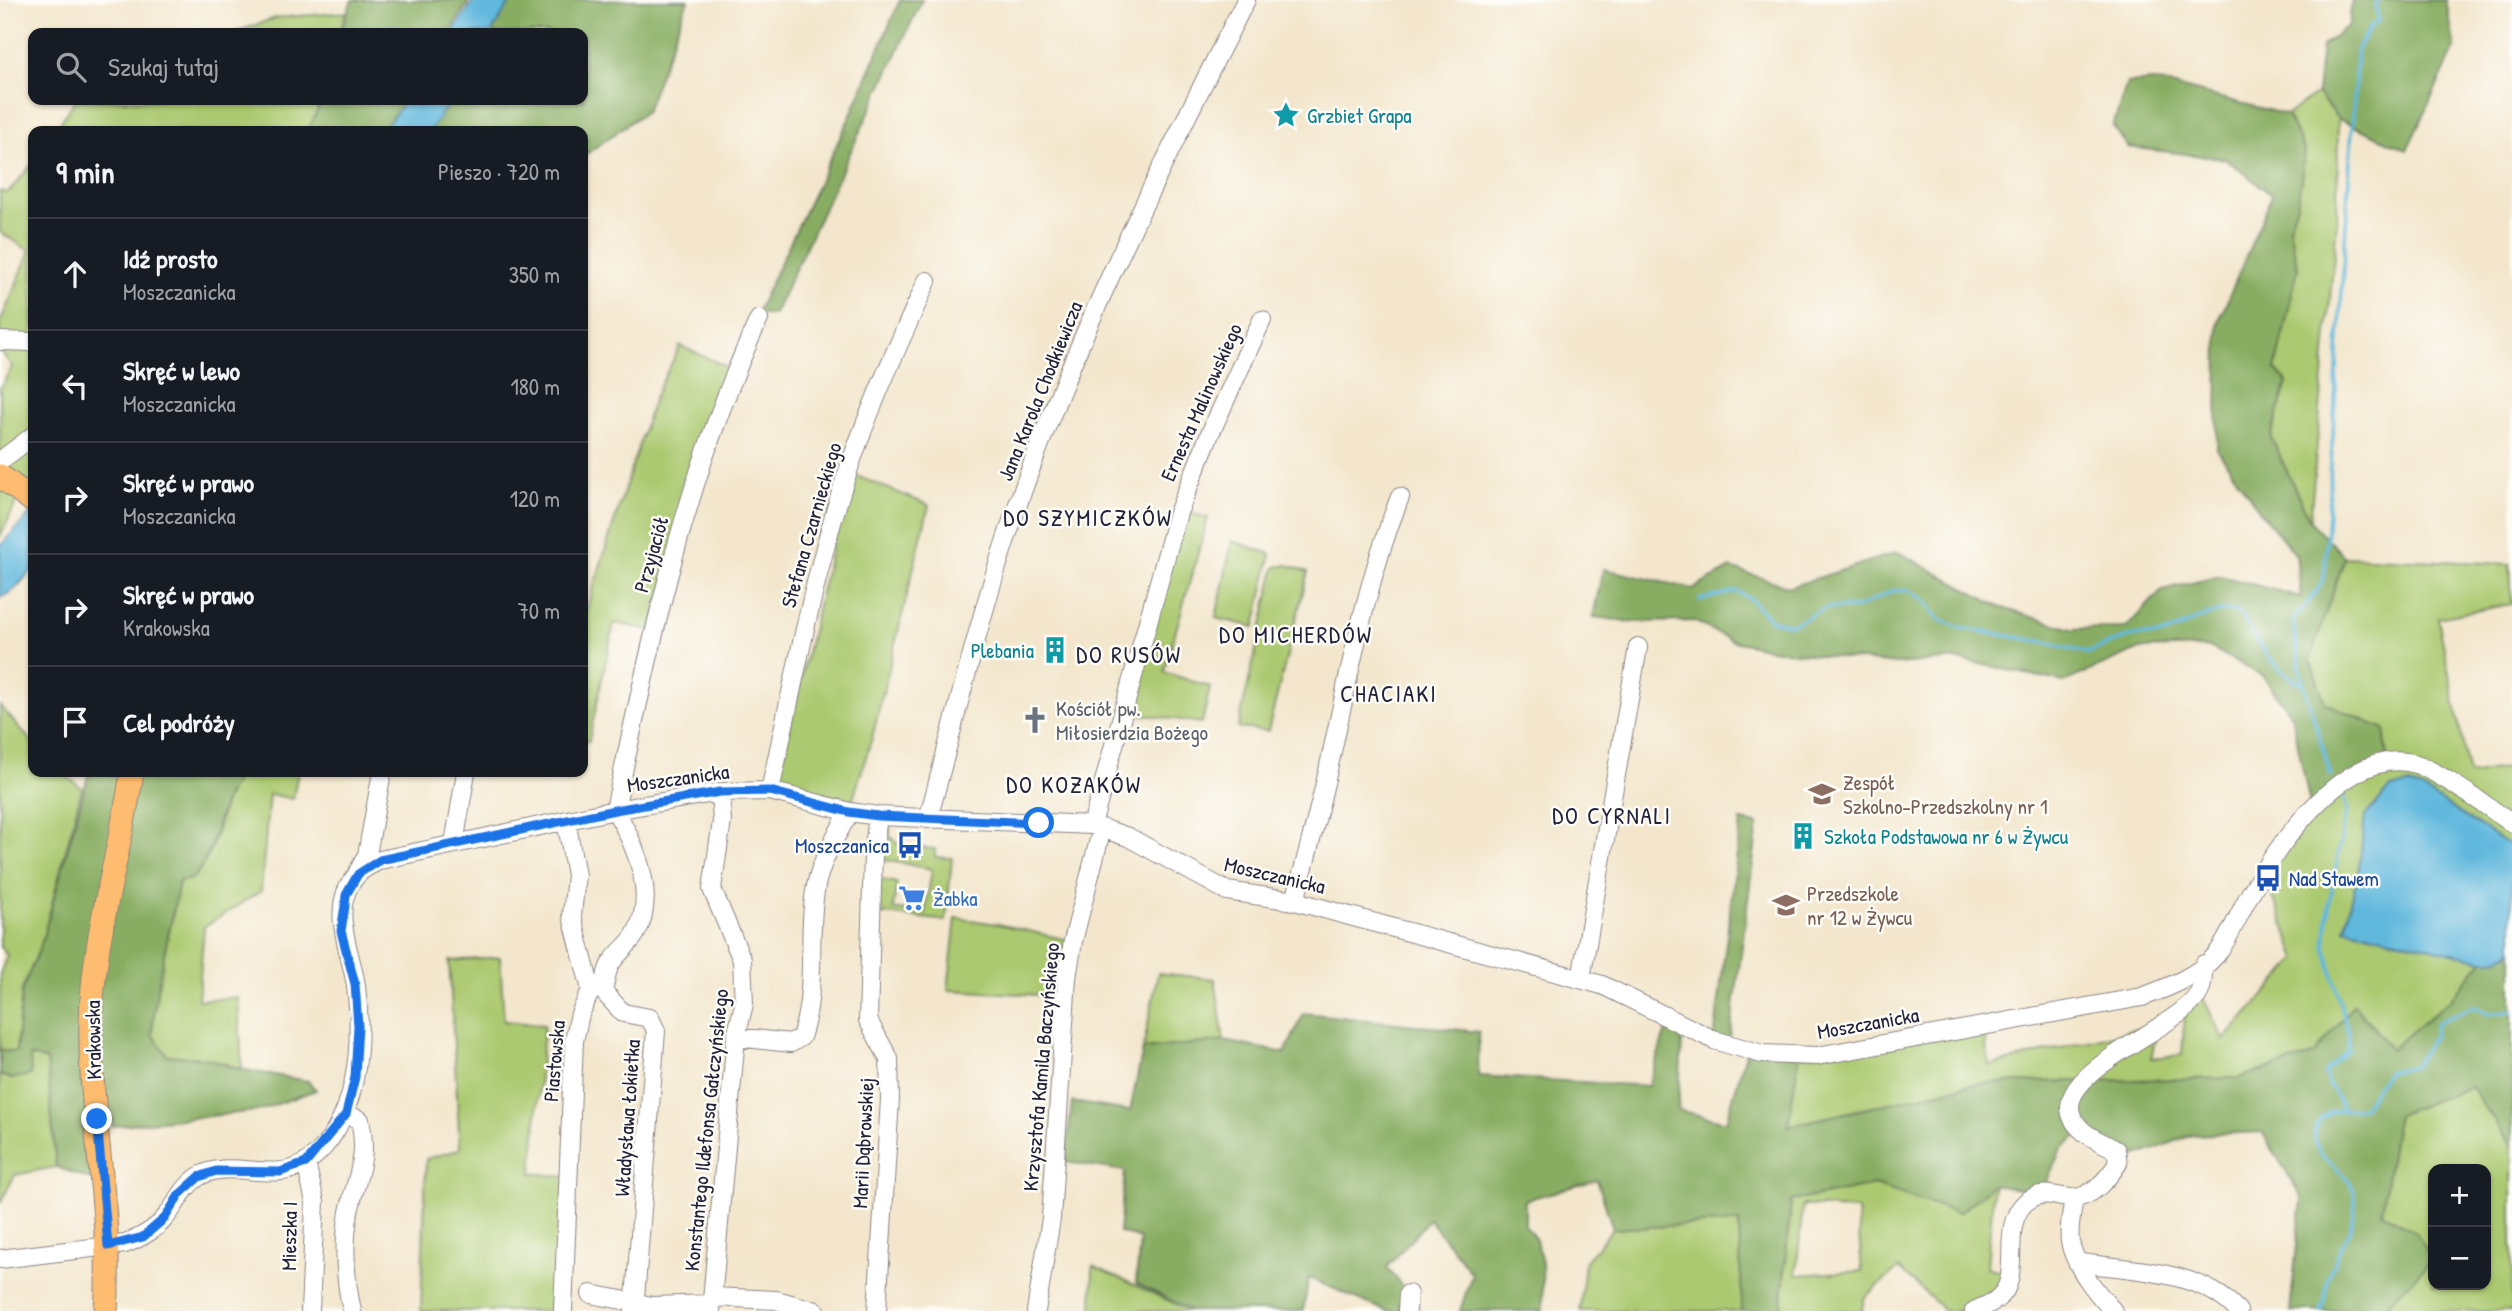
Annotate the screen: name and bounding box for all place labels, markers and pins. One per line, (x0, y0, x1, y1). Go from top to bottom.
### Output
place icon: Grzbiet Grapa (1271, 100, 1301, 130)
place label: Grzbiet Grapa (1307, 101, 1412, 130)
building icon: Plebania (1040, 635, 1070, 665)
place label: Plebania (971, 636, 1034, 665)
place label: Kościół pw. Miłosierdzia Bożego (1056, 694, 1208, 747)
church icon: Kościół pw. Miłosierdzia Bożego (1020, 705, 1050, 735)
place label: Zespół Szkolno-Przedszkolny nr 1 (1843, 768, 2048, 821)
school or university icon: Zespół Szkolno-Przedszkolny nr 1 (1807, 779, 1837, 809)
building icon: Szkoła Podstawowa nr 6 w Żywcu (1788, 821, 1818, 851)
place label: Szkoła Podstawowa nr 6 w Żywcu (1824, 822, 2069, 851)
bus stop icon: Moszczanica (895, 830, 925, 860)
place label: Moszczanica (795, 831, 889, 860)
bus stop icon: Nad Stawem (2253, 863, 2283, 893)
place label: Nad Stawem (2289, 864, 2379, 893)
place label: Przedszkole nr 12 w Żywcu (1807, 879, 1913, 932)
supermarket icon: Żabka (897, 883, 927, 913)
place label: Żabka (933, 884, 977, 913)
school or university icon: Przedszkole nr 12 w Żywcu (1771, 890, 1801, 920)

